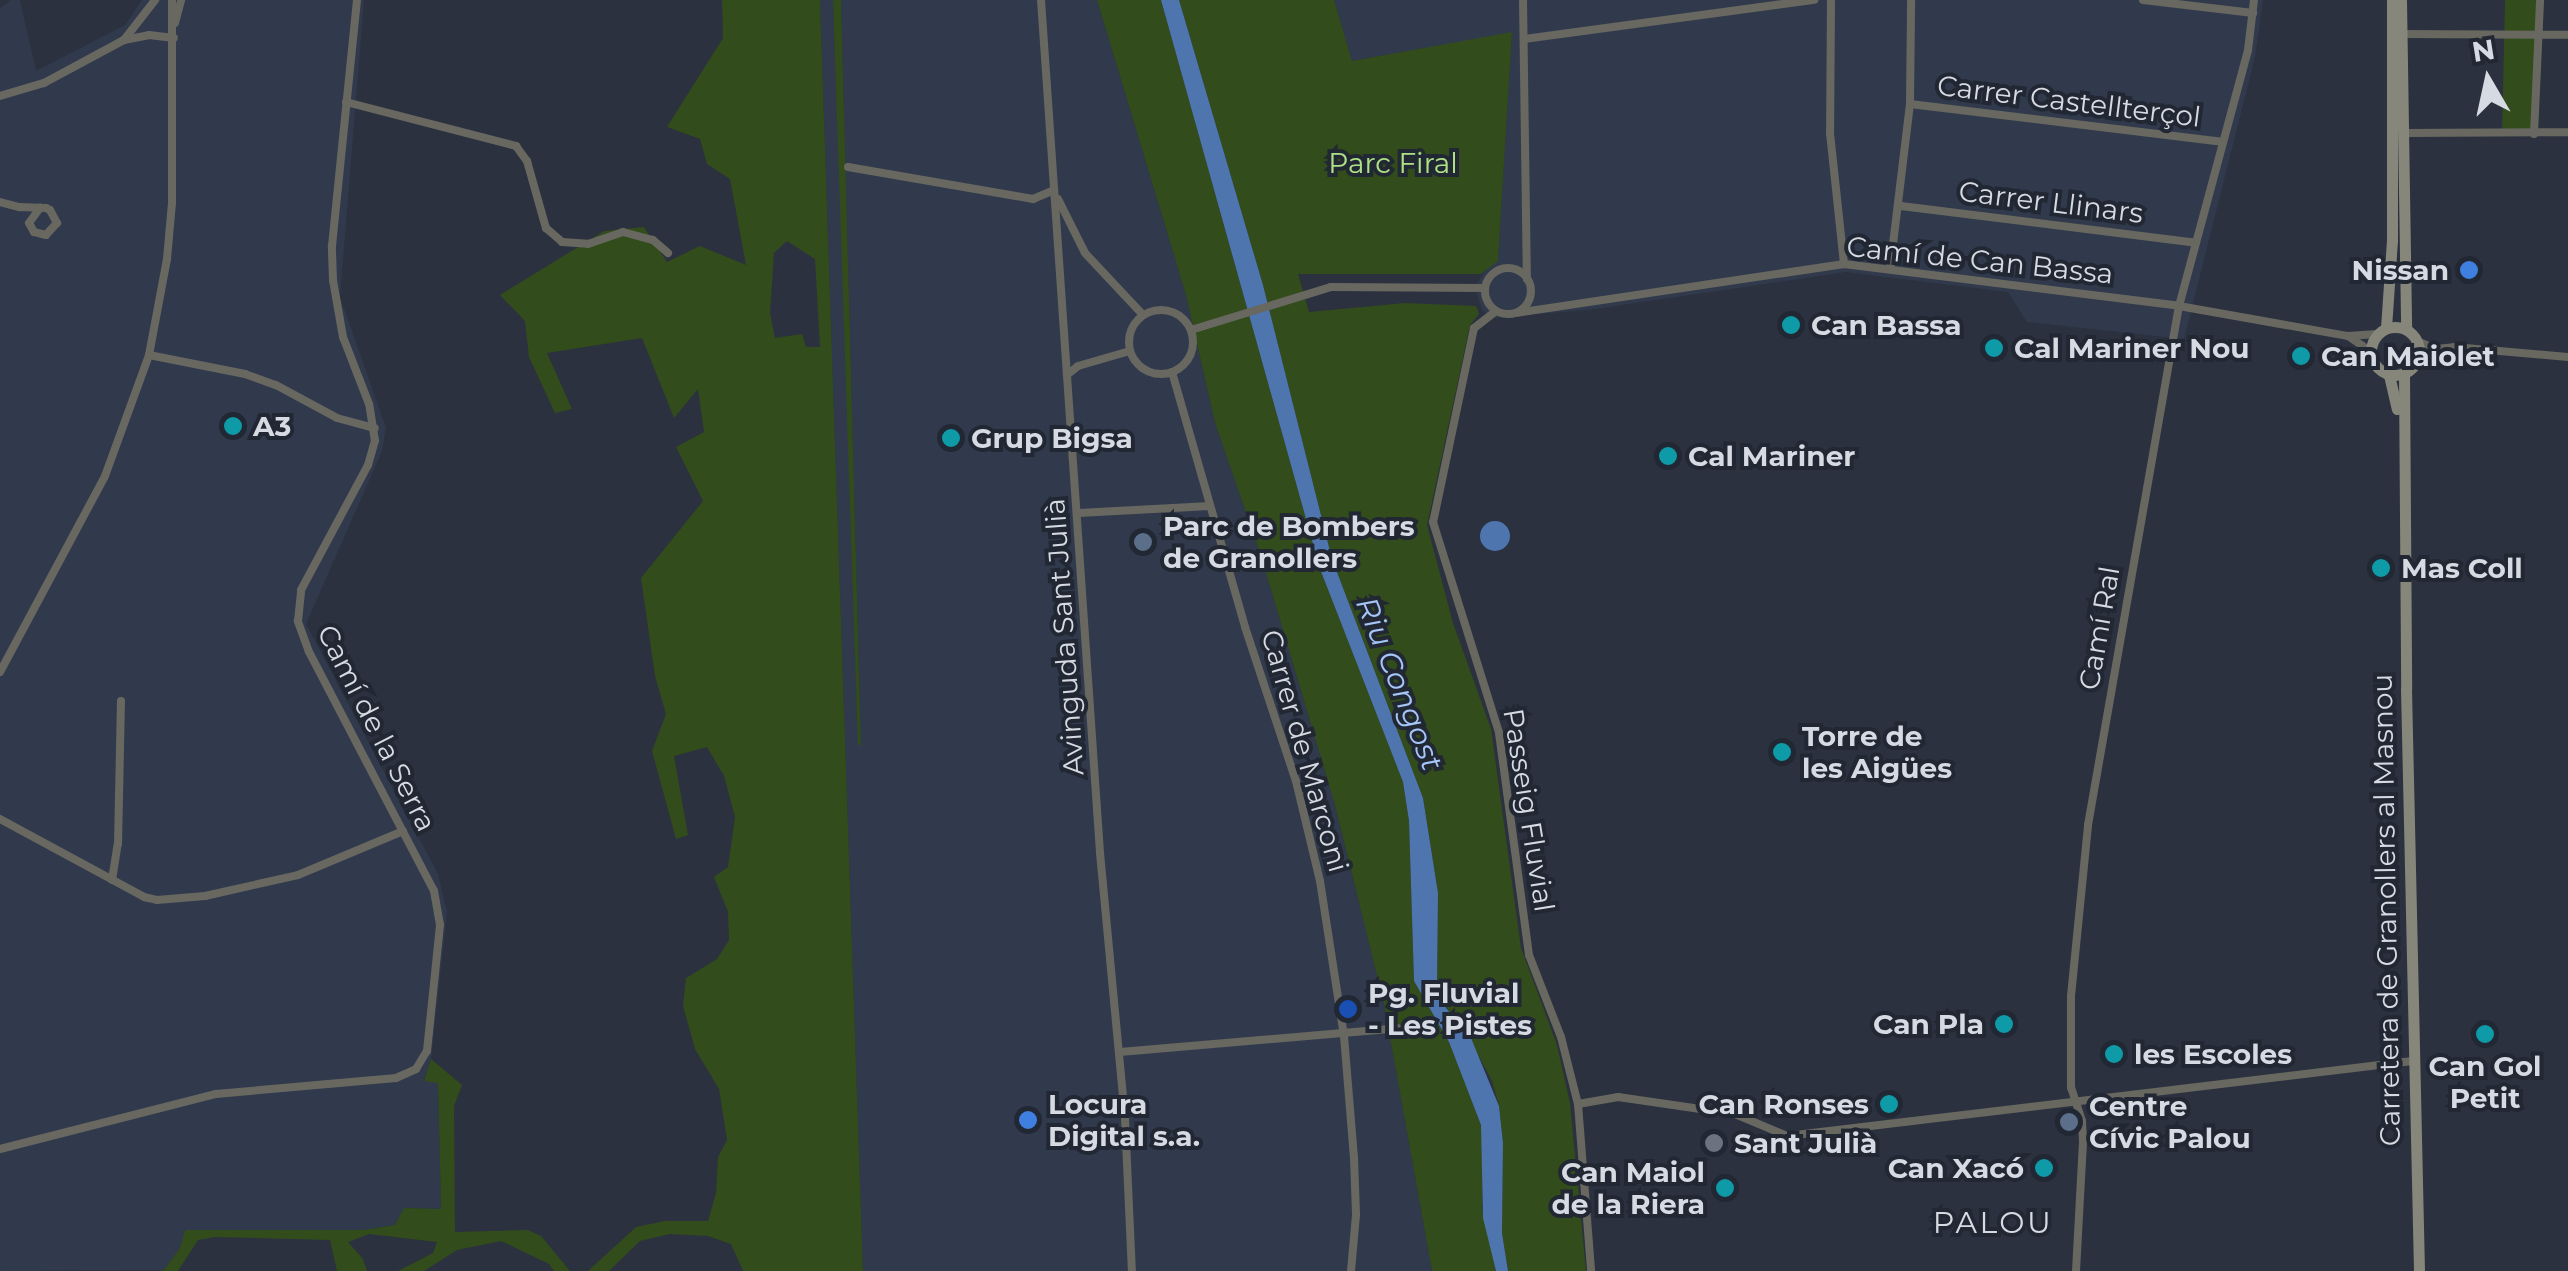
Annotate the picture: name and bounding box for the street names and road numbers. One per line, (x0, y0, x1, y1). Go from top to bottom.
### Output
street label: Carrer Castellterçol (1935, 68, 2203, 134)
street label: Carrer Llinars (1957, 174, 2145, 230)
street label: Camí de Can Bassa (1845, 229, 2115, 291)
street label: Avinguda Sant Julià (1038, 497, 1090, 777)
street label: Camí Ral (2072, 564, 2126, 692)
street label: Camí de la Serra (310, 619, 444, 837)
street label: Carrer de Marconi (1254, 626, 1356, 876)
street label: Carretera de Granollers al Masnou (2365, 674, 2407, 1146)
street label: Passeig Fluvial (1496, 706, 1562, 914)

